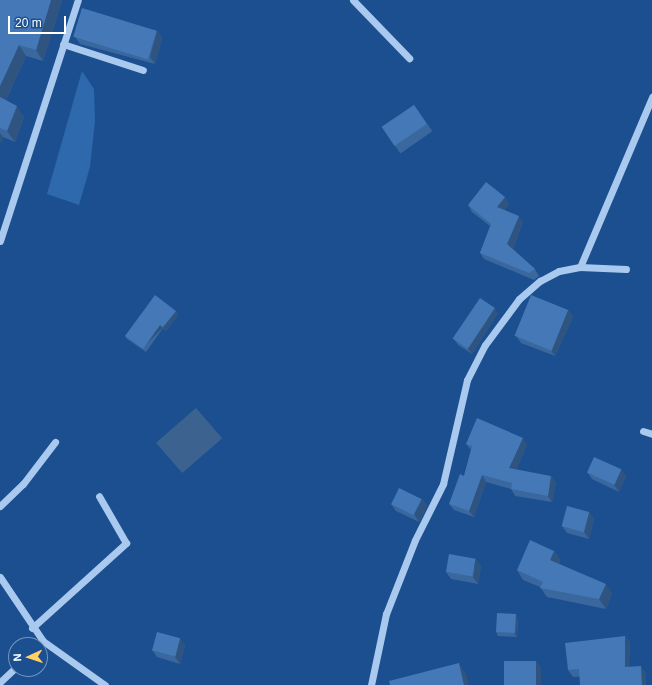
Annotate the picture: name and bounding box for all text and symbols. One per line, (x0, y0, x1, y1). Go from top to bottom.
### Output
scale bar (10, 8, 68, 34)
text: 20 m (15, 16, 42, 30)
north arrow (8, 637, 48, 677)
text: N (11, 653, 23, 662)

